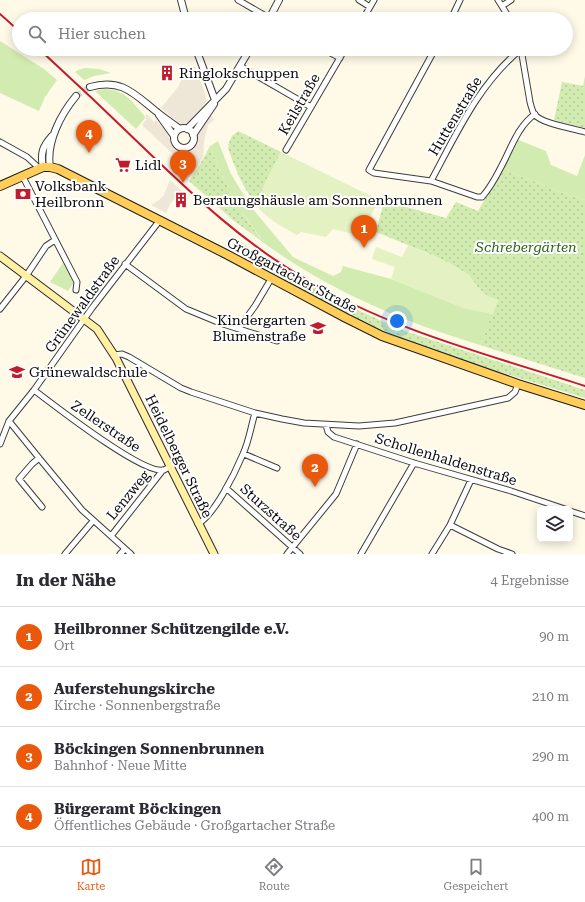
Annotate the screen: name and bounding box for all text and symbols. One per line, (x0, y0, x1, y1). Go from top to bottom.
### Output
search box (12, 12, 573, 56)
icon: search (26, 23, 48, 45)
text: Hier suchen (58, 25, 146, 43)
building icon: Ringlokschuppen (158, 64, 176, 82)
place label: Ringlokschuppen (179, 65, 299, 81)
street label: Keilstraße (275, 70, 323, 137)
street label: Huttenstraße (425, 73, 485, 158)
pin: 4 (76, 120, 102, 153)
pin: 3 (170, 150, 196, 183)
supermarket icon: Lidl (114, 156, 132, 174)
place label: Lidl (135, 157, 162, 173)
place label: Volksbank Heilbronn (35, 178, 107, 210)
bank icon: Volksbank Heilbronn (14, 185, 32, 203)
building icon: Beratungshäusle am Sonnenbrunnen (172, 191, 190, 209)
place label: Beratungshäusle am Sonnenbrunnen (193, 192, 443, 208)
pin: 1 (351, 215, 377, 248)
street label: Großgartacher Straße (224, 234, 360, 316)
park label: Schrebergärten (474, 239, 577, 255)
street label: Grünewaldstraße (42, 252, 123, 356)
your location (387, 311, 407, 331)
place label: Kindergarten Blumenstraße (213, 312, 306, 344)
school or university icon: Kindergarten Blumenstraße (309, 319, 327, 337)
school or university icon: Grünewaldschule (8, 363, 26, 381)
place label: Grünewaldschule (29, 364, 148, 380)
street label: Heidelberger Straße (142, 392, 216, 520)
street label: Zellerstraße (68, 397, 144, 455)
street label: Schollenhaldenstraße (373, 430, 519, 488)
pin: 2 (302, 454, 328, 487)
street label: Lenzweg (103, 467, 153, 523)
street label: Sturzstraße (237, 480, 305, 544)
map controls (537, 506, 573, 542)
button: layers (537, 506, 573, 542)
text: In der Nähe (16, 570, 116, 590)
text: 4 Ergebnisse (491, 573, 569, 588)
text: Heilbronner Schützengilde e.V. (54, 620, 289, 638)
text: 1 (25, 629, 33, 644)
text: 90 m (539, 629, 569, 644)
text: Ort (54, 638, 75, 653)
text: Auferstehungskirche (54, 680, 215, 698)
text: 2 (25, 689, 33, 704)
text: 210 m (532, 689, 569, 704)
text: Kirche · Sonnenbergstraße (54, 698, 220, 713)
text: Böckingen Sonnenbrunnen (54, 740, 264, 758)
text: 3 (25, 749, 33, 764)
text: 290 m (532, 749, 569, 764)
text: Bahnhof · Neue Mitte (54, 758, 187, 773)
text: Bürgeramt Böckingen (54, 800, 221, 818)
text: 4 (25, 809, 33, 824)
text: 400 m (532, 809, 569, 824)
text: Öffentliches Gebäude · Großgartacher Straße (54, 818, 335, 833)
tab: Karte (77, 856, 105, 893)
tab: Route (259, 856, 290, 893)
tab: Gespeichert (443, 856, 508, 893)

